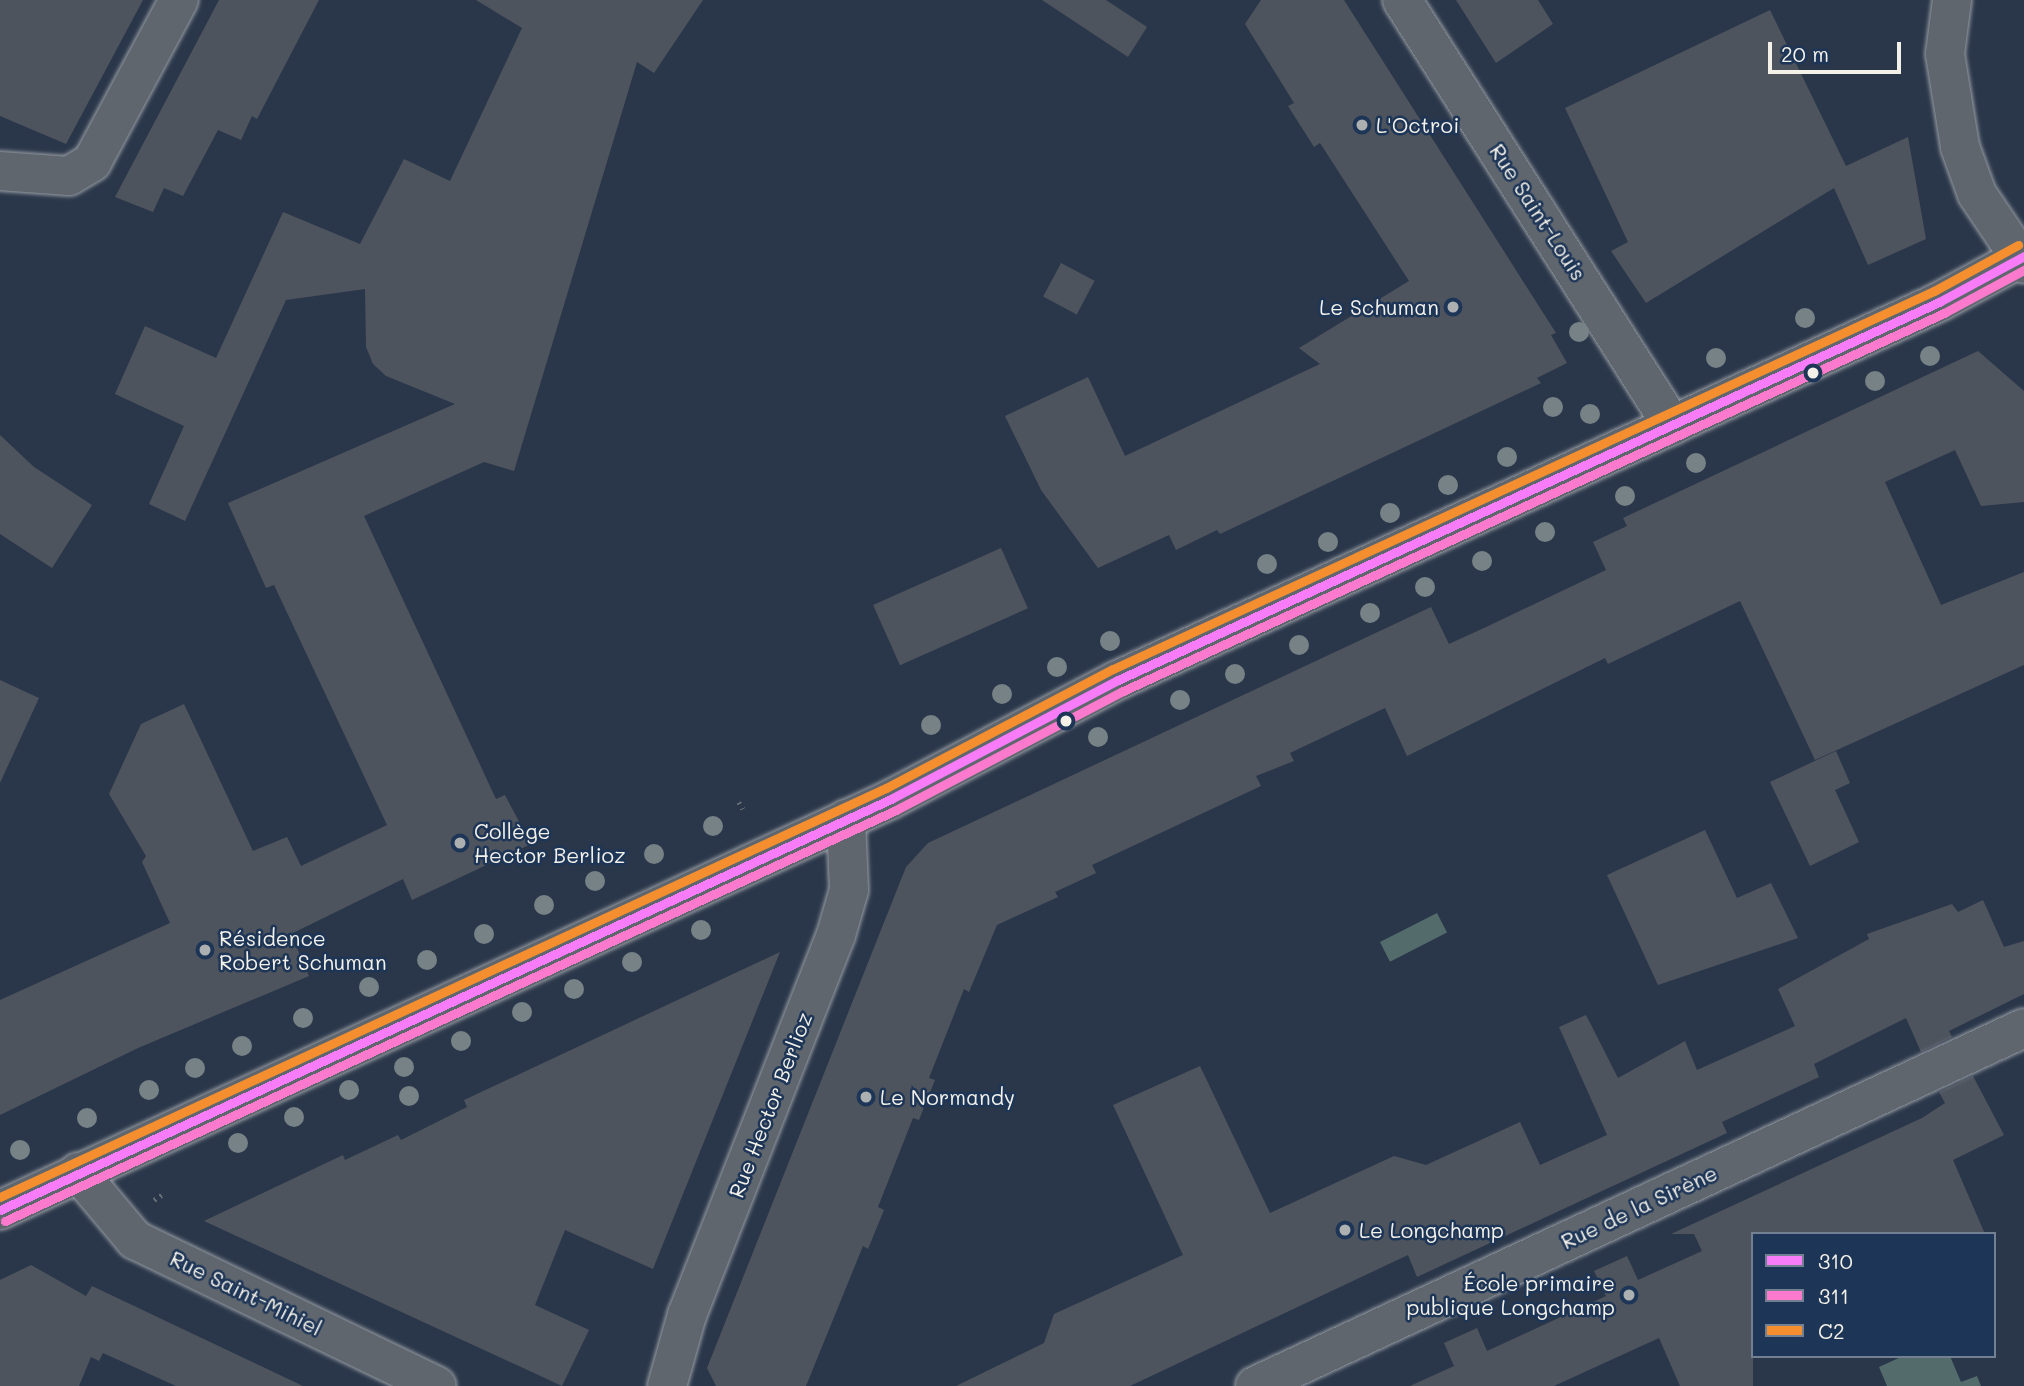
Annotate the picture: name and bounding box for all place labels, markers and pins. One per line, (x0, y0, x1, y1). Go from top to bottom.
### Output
place label: L'Octroi (1376, 112, 1459, 138)
marker: L'Octroi (1354, 117, 1370, 133)
place label: Le Schuman (1319, 294, 1439, 320)
marker: Le Schuman (1445, 299, 1461, 315)
unlabelled marker (1806, 366, 1820, 380)
unlabelled marker (1059, 714, 1073, 728)
place label: Collège Hector Berlioz (474, 818, 626, 868)
marker: Collège Hector Berlioz (452, 835, 468, 851)
place label: Résidence Robert Schuman (219, 925, 387, 975)
marker: Résidence Robert Schuman (197, 942, 213, 958)
place label: Le Normandy (880, 1084, 1015, 1110)
marker: Le Normandy (858, 1089, 874, 1105)
place label: Le Longchamp (1359, 1217, 1504, 1243)
marker: Le Longchamp (1337, 1222, 1353, 1238)
place label: École primaire publique Longchamp (1407, 1270, 1615, 1320)
marker: École primaire publique Longchamp (1621, 1287, 1637, 1303)

